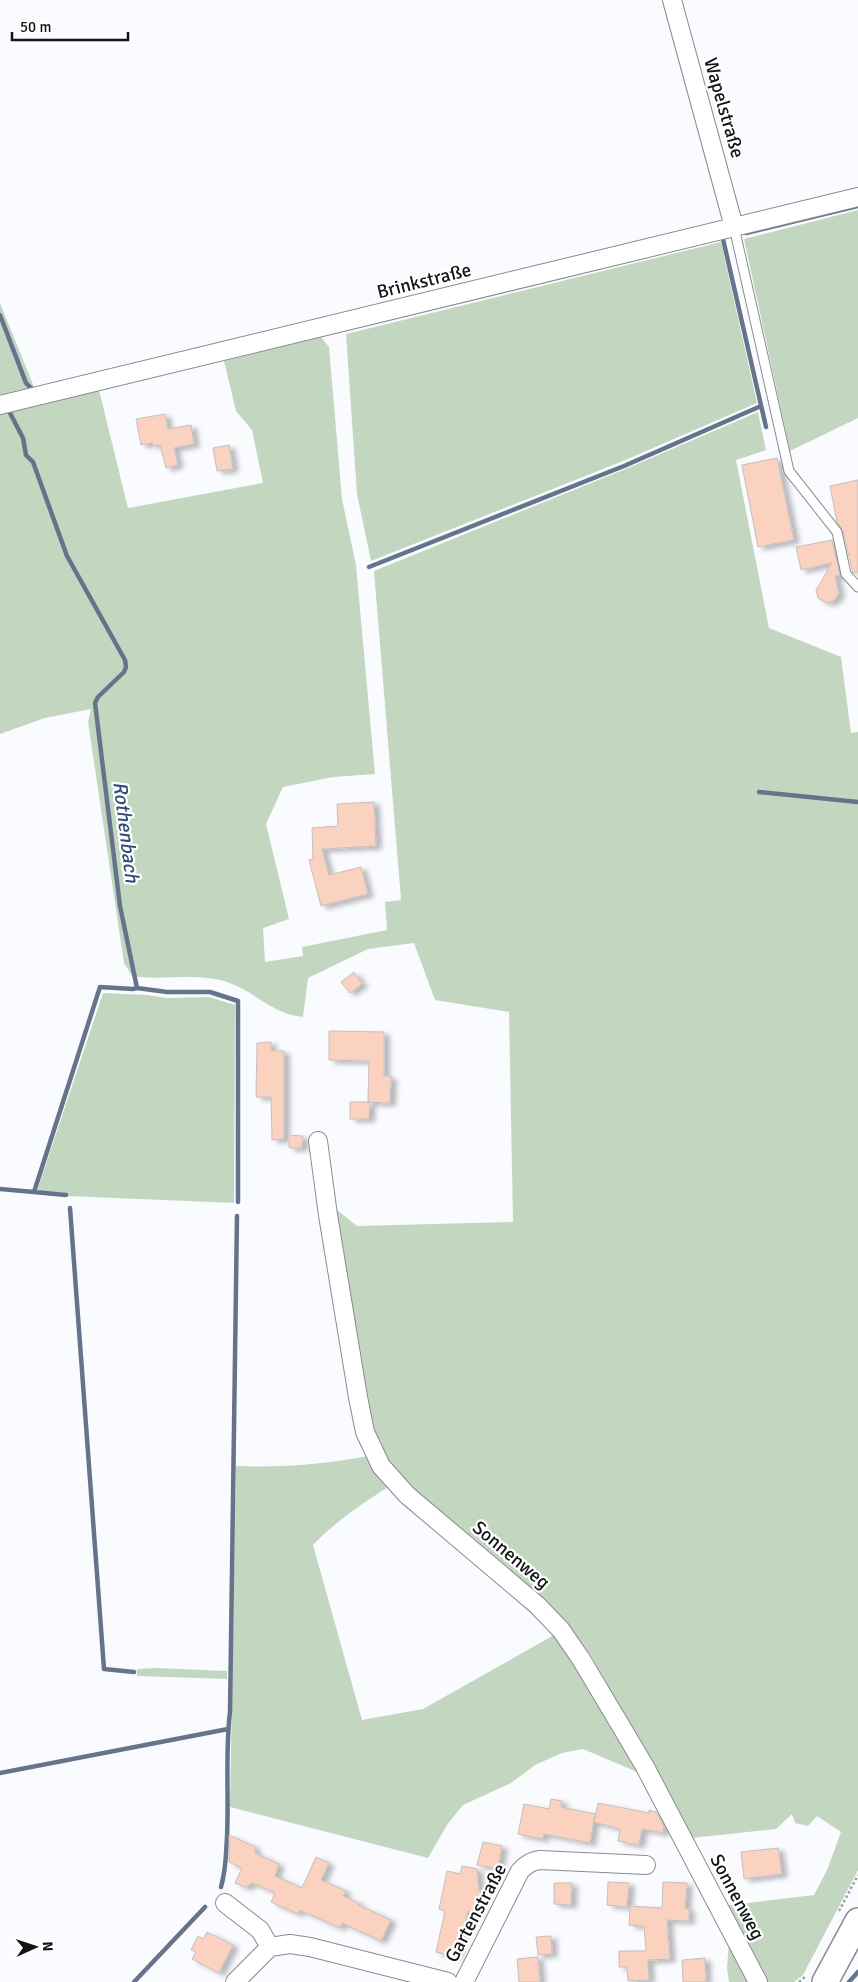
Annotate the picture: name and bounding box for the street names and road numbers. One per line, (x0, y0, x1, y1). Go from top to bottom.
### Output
street label: Wapelstraße (698, 55, 750, 161)
street label: Brinkstraße (374, 258, 474, 304)
street label: Sonnenweg (467, 1516, 555, 1594)
street label: Sonnenweg (704, 1850, 770, 1944)
street label: Gartenstraße (440, 1859, 512, 1967)

